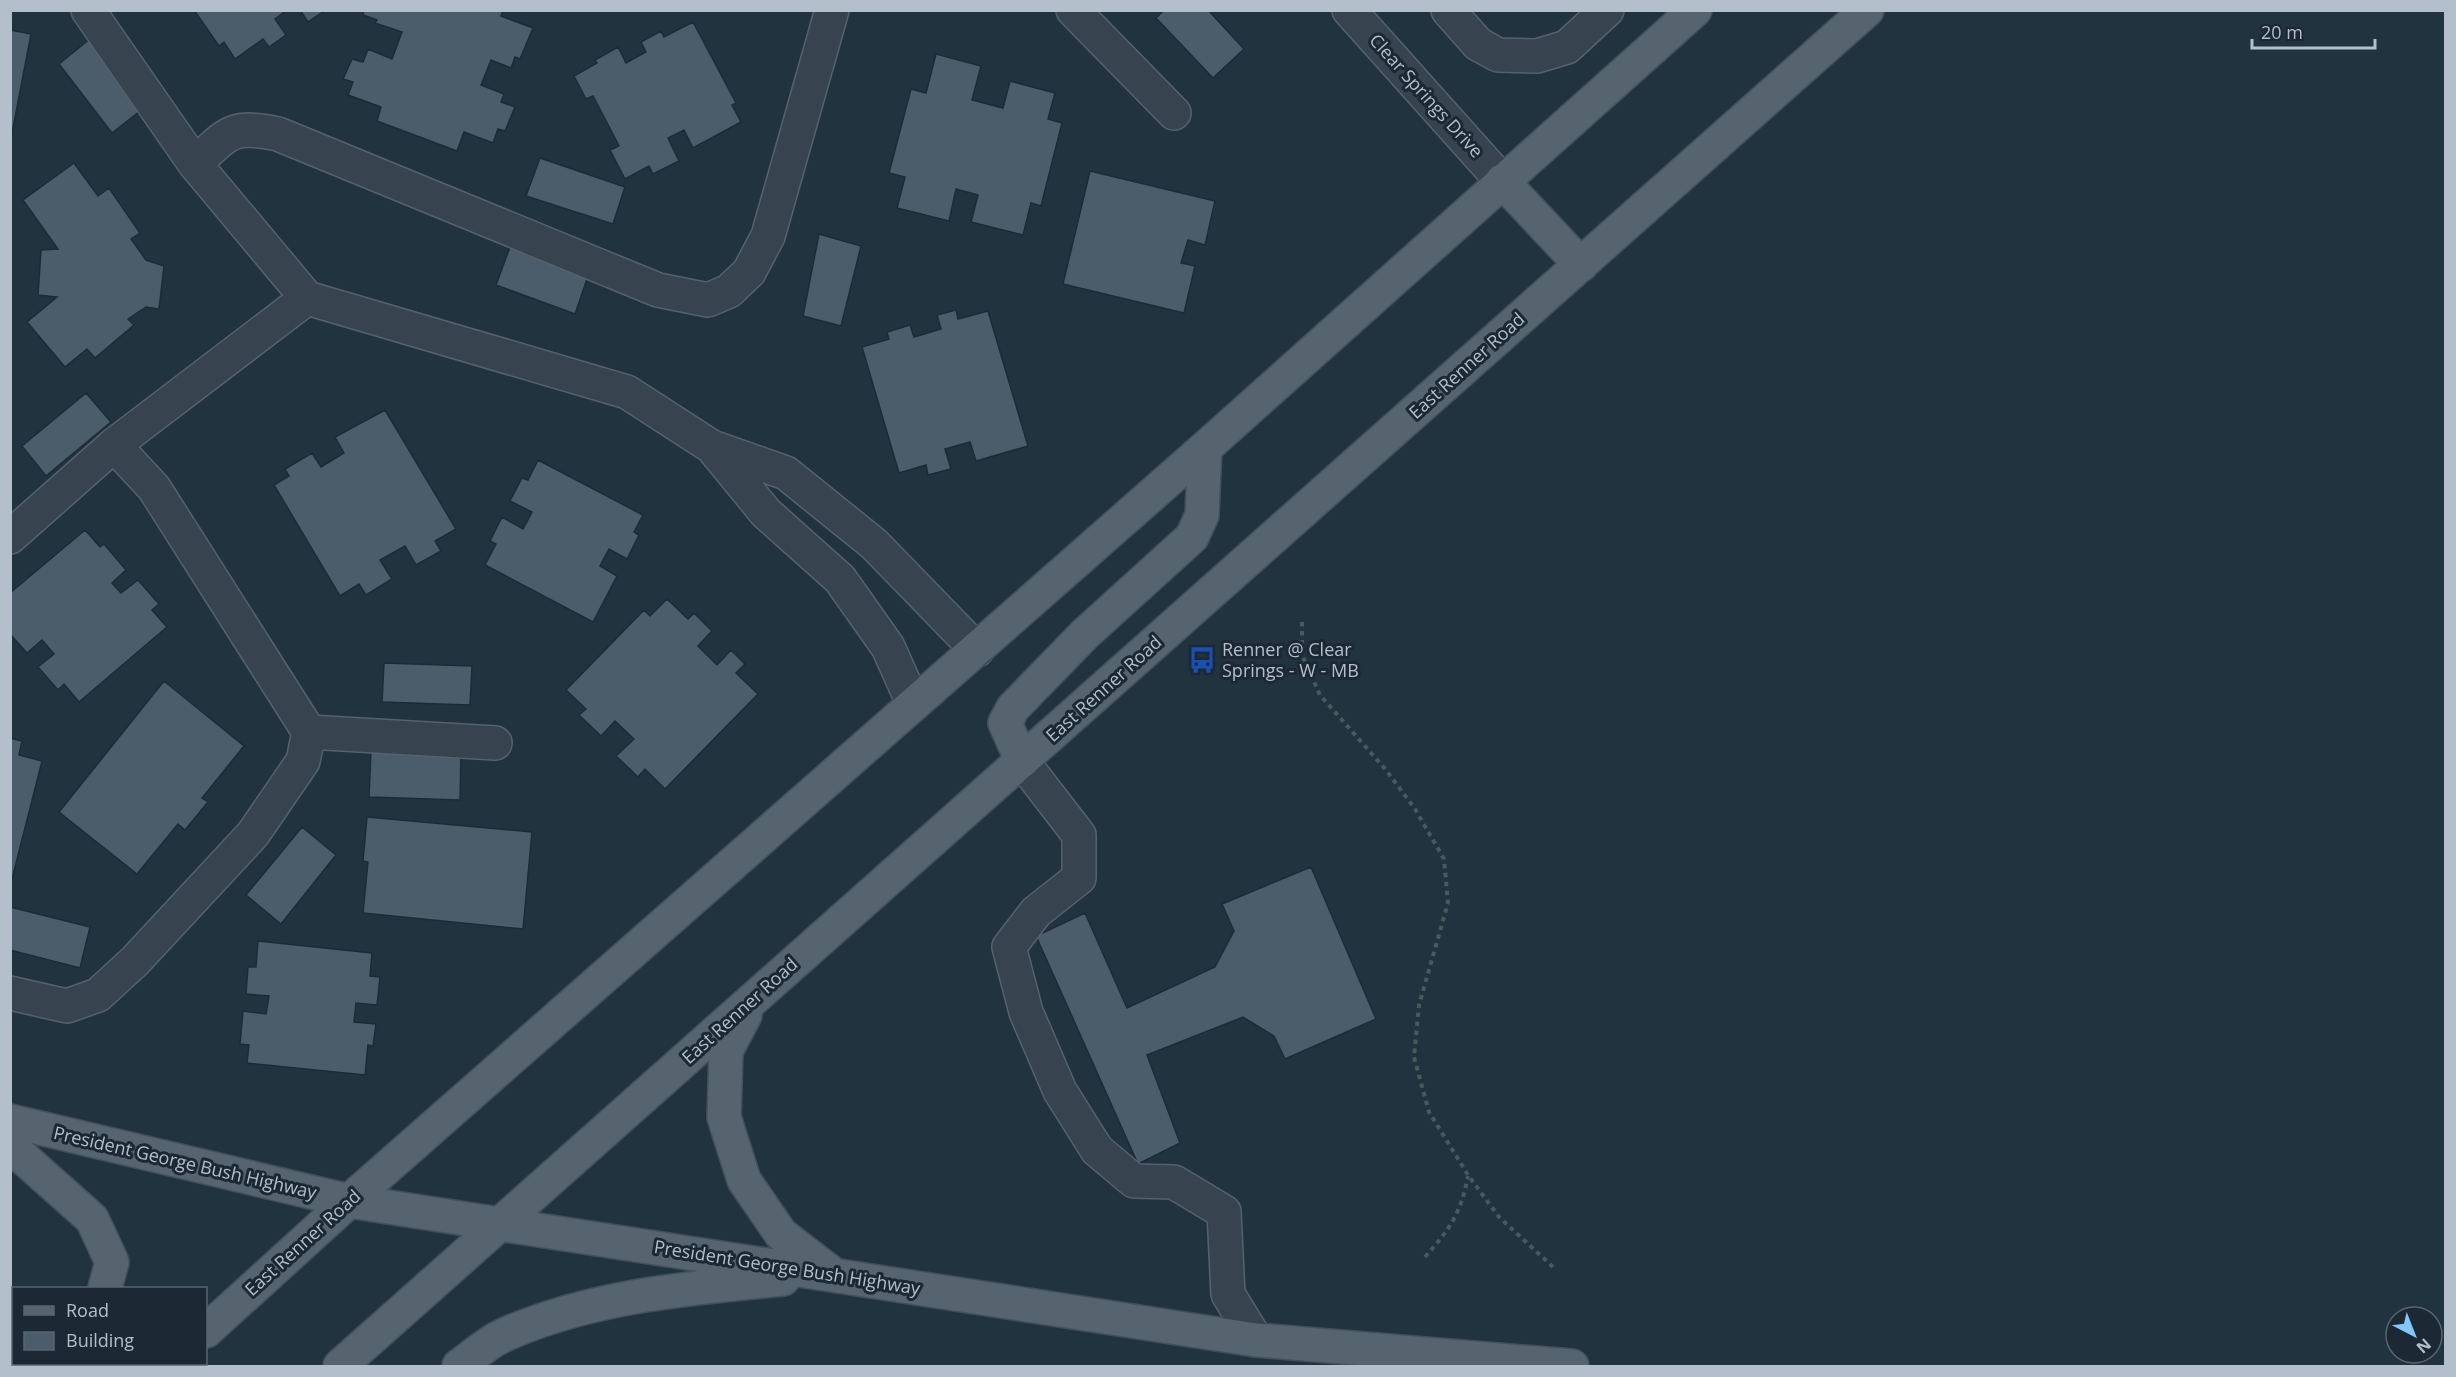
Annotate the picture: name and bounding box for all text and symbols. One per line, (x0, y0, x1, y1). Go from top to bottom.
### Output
scale bar (2252, 12, 2375, 50)
text: 20 m (2261, 20, 2303, 44)
street label: Clear Springs Drive (1365, 28, 1489, 162)
street label: East Renner Road (1403, 307, 1529, 424)
street label: East Renner Road (1040, 630, 1166, 747)
place label: Renner @ Clear Springs - W - MB (1222, 637, 1359, 682)
bus stop icon: Renner @ Clear Springs - W - MB (1187, 645, 1217, 675)
street label: East Renner Road (676, 952, 802, 1069)
street label: President George Bush Highway (51, 1120, 320, 1204)
street label: East Renner Road (239, 1184, 365, 1301)
street label: President George Bush Highway (652, 1234, 923, 1300)
legend (12, 1287, 207, 1365)
text: Road (66, 1298, 109, 1322)
north arrow (2384, 1305, 2444, 1365)
text: Building (66, 1328, 134, 1352)
text: N (2412, 1334, 2436, 1359)

